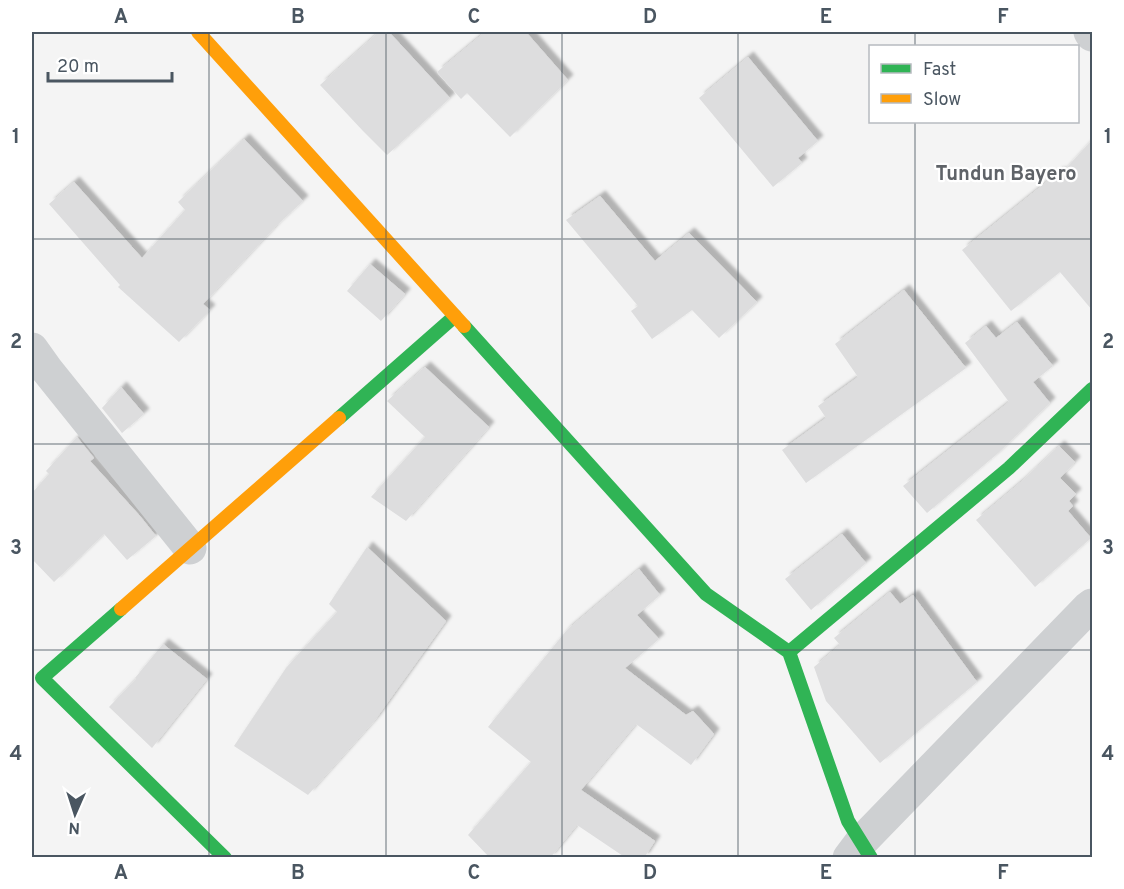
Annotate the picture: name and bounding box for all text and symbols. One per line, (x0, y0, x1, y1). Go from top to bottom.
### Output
text: A (114, 5, 128, 31)
text: B (291, 5, 305, 31)
text: C (468, 5, 480, 31)
text: D (643, 5, 657, 31)
text: E (820, 5, 832, 31)
text: F (997, 5, 1009, 31)
scale bar (48, 45, 172, 83)
legend (869, 45, 1079, 123)
text: 20 m (57, 56, 99, 79)
text: Fast (923, 59, 956, 82)
text: Slow (923, 89, 961, 112)
text: 1 (12, 125, 20, 151)
text: 1 (1104, 125, 1112, 151)
district label: Tundun Bayero (935, 162, 1077, 188)
text: 2 (10, 330, 22, 356)
text: 2 (1102, 330, 1114, 356)
text: 3 (10, 536, 22, 562)
text: 3 (1102, 536, 1114, 562)
text: 4 (10, 742, 22, 768)
text: 4 (1102, 742, 1114, 768)
north arrow (45, 784, 105, 844)
text: N (68, 817, 81, 837)
text: A (114, 861, 128, 887)
text: B (291, 861, 305, 887)
text: C (468, 861, 480, 887)
text: D (643, 861, 657, 887)
text: E (820, 861, 832, 887)
text: F (997, 861, 1009, 887)

